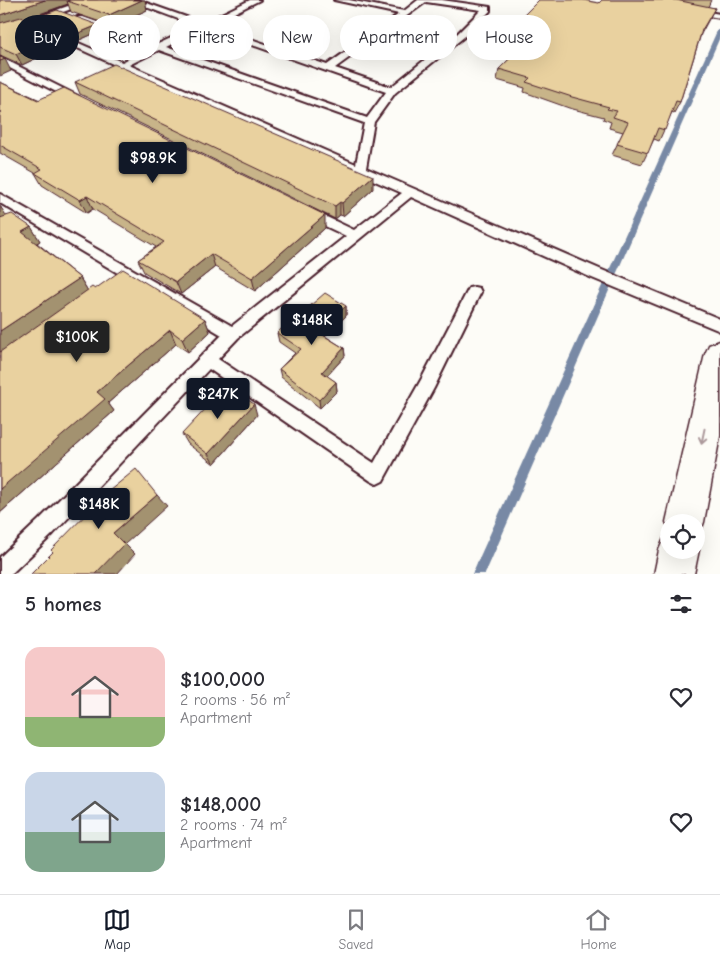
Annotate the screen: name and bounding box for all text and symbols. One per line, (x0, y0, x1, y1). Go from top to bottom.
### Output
chip: Buy (15, 15, 79, 60)
chip: Rent (89, 15, 160, 60)
chip: Filters (170, 15, 253, 60)
chip: New (263, 15, 330, 60)
chip: Apartment (340, 15, 457, 60)
chip: House (467, 15, 551, 60)
pin: $98.9K (112, 142, 194, 184)
text: $98.9K (130, 149, 176, 167)
pin: $148K (277, 304, 347, 346)
text: $148K (292, 311, 332, 329)
pin: $100K (42, 320, 112, 363)
text: $100K (55, 328, 99, 346)
pin: $247K (183, 378, 253, 420)
text: $247K (198, 385, 238, 403)
one-way arrow (698, 427, 707, 443)
pin: $148K (64, 488, 134, 530)
text: $148K (79, 495, 119, 513)
map controls (660, 514, 705, 559)
button: locate (660, 514, 705, 559)
icon: filters (667, 590, 695, 618)
text: 5 homes (25, 592, 102, 616)
icon: home (65, 667, 125, 727)
text: $100,000 (180, 667, 265, 691)
icon: heart (667, 683, 695, 711)
text: 2 rooms · 56 m² (180, 691, 290, 709)
text: Apartment (180, 709, 252, 727)
icon: home (65, 792, 125, 852)
text: $148,000 (180, 792, 261, 816)
icon: heart (667, 808, 695, 836)
text: 2 rooms · 74 m² (180, 816, 287, 834)
text: Apartment (180, 834, 252, 852)
tab: Map (103, 906, 131, 953)
tab: Saved (338, 906, 373, 953)
tab: Home (580, 906, 617, 953)

